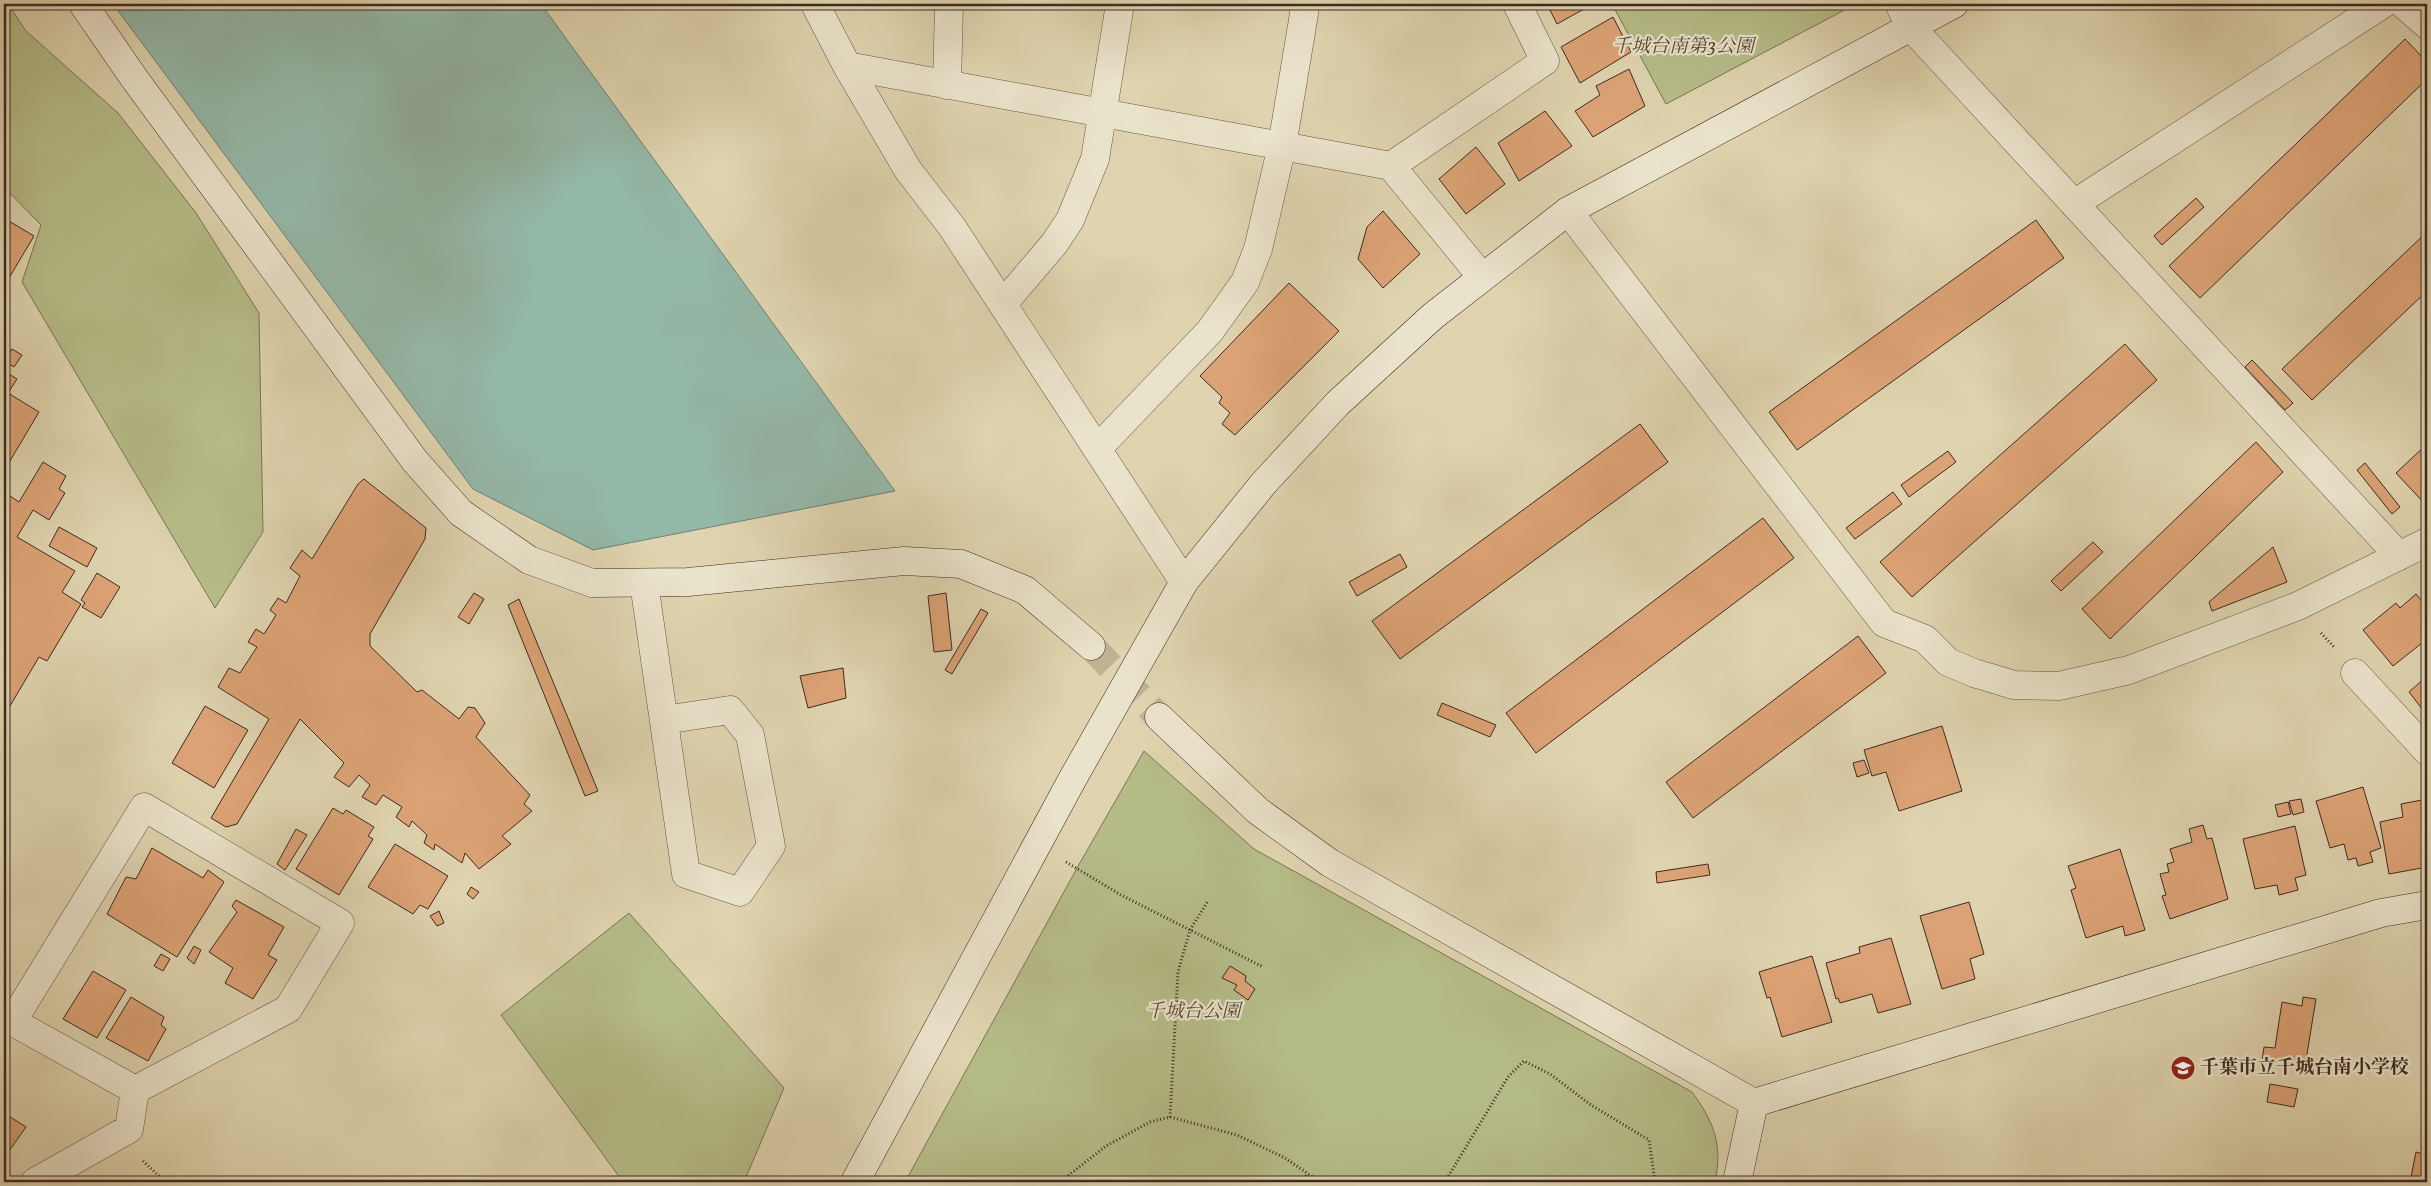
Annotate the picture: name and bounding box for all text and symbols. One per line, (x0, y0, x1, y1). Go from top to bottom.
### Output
park label: 千城台南第3公園 (1612, 34, 1757, 60)
park label: 千城台公園 (1145, 999, 1243, 1025)
school or university icon: 千葉市立千城台南小学校 (2170, 1055, 2196, 1081)
place label: 千葉市立千城台南小学校 (2200, 1055, 2409, 1081)

